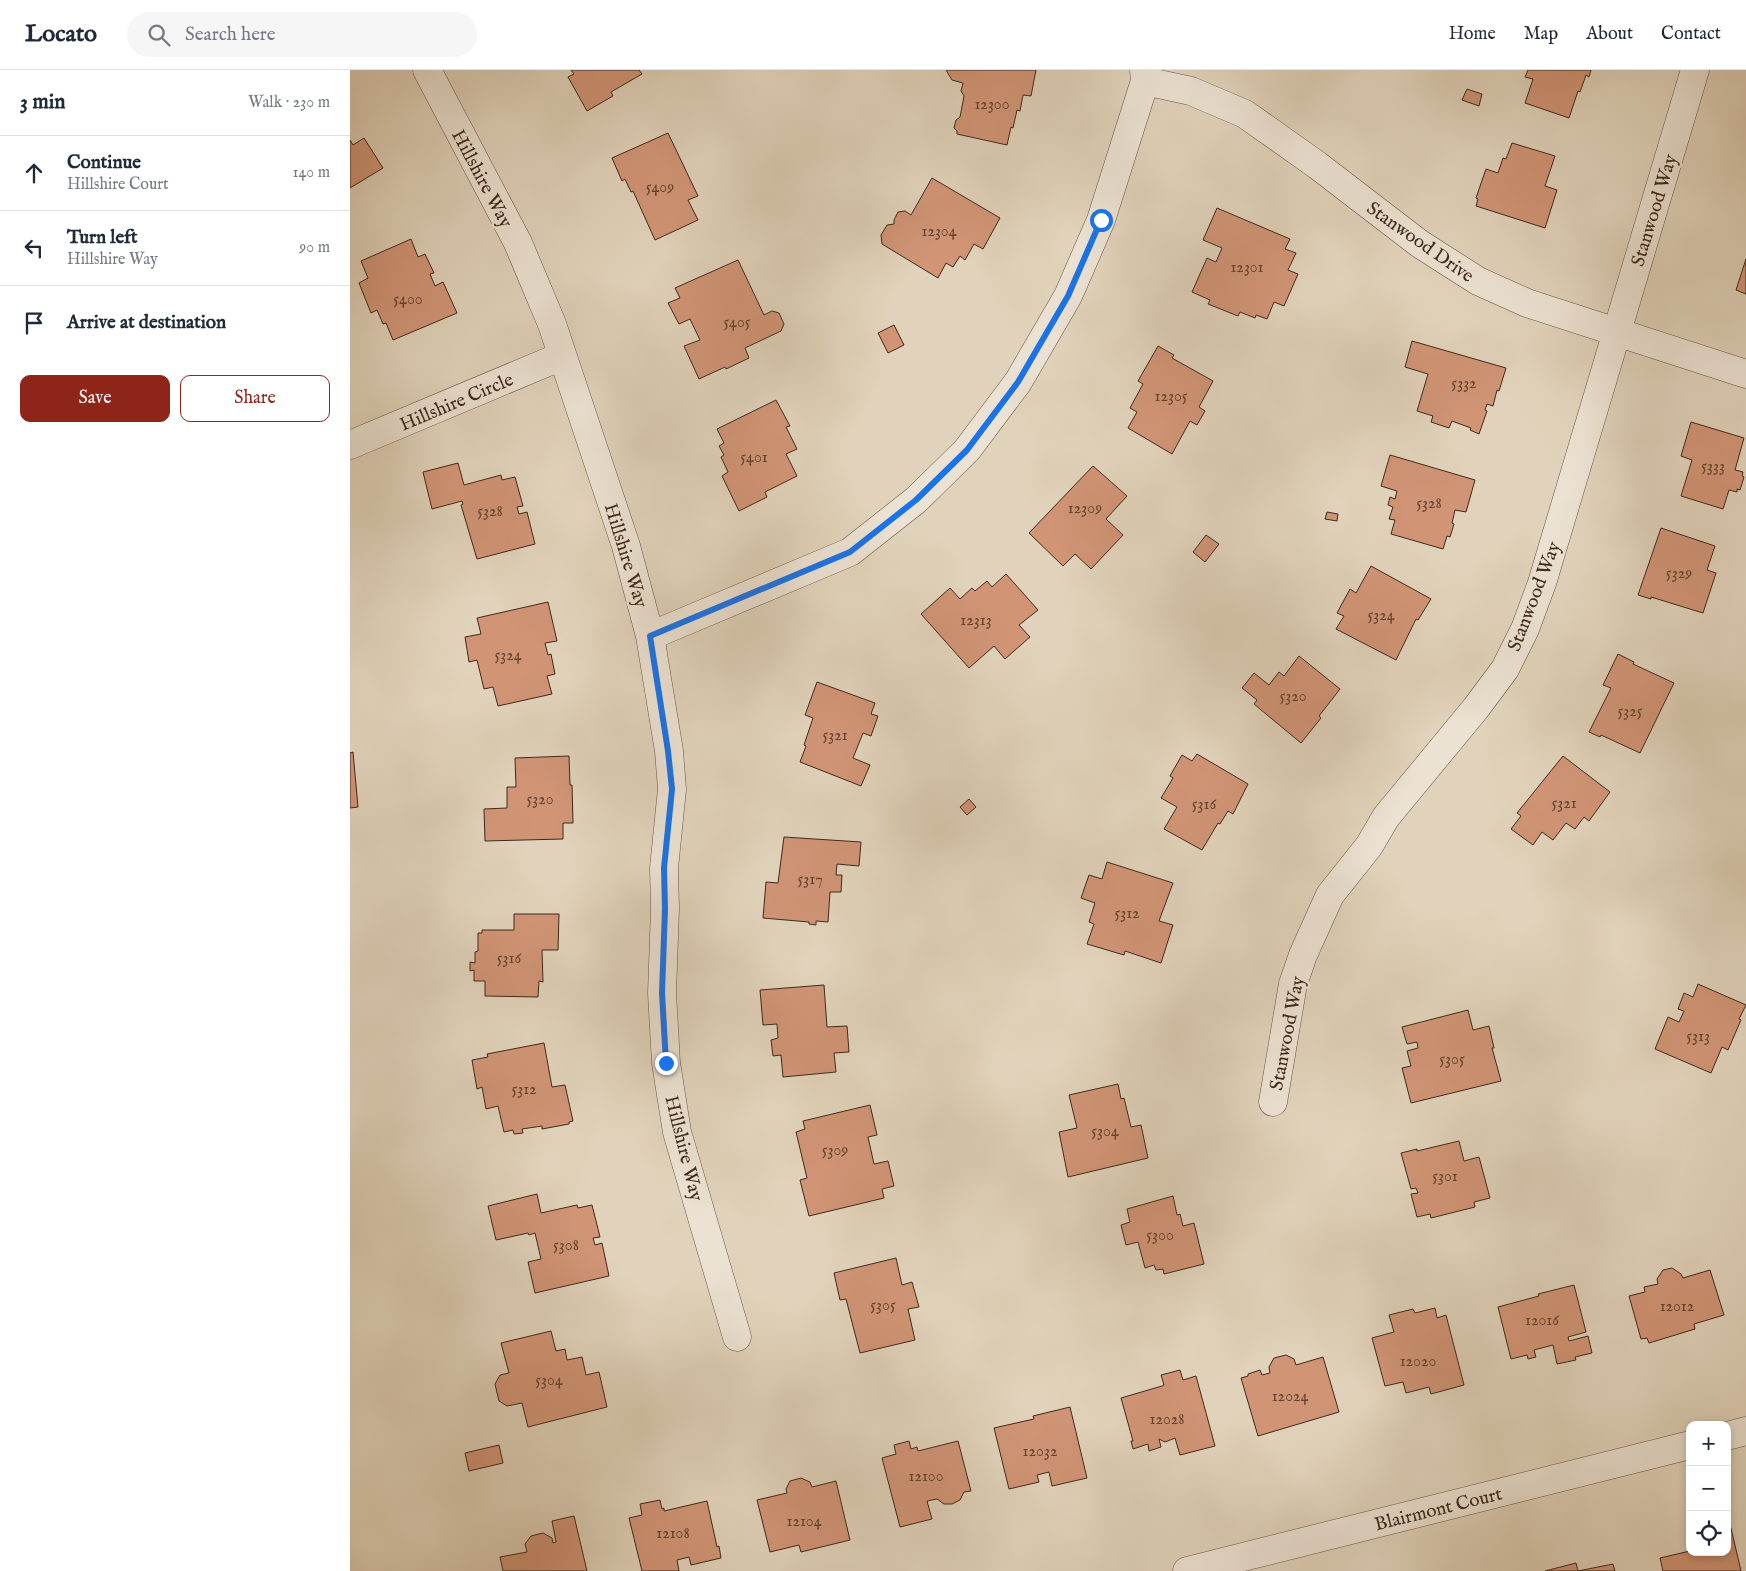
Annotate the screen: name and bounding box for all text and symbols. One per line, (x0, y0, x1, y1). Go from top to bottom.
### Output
search box (127, 12, 477, 57)
text: Locato (25, 19, 97, 50)
icon: search (145, 21, 173, 49)
text: Search here (185, 23, 276, 47)
text: Home (1449, 23, 1496, 46)
text: Map (1524, 23, 1558, 46)
text: About (1586, 23, 1633, 46)
text: Contact (1661, 23, 1721, 46)
text: 3 min (20, 89, 65, 116)
text: Walk · 230 m (248, 93, 330, 113)
house number: 12300 (974, 95, 1010, 115)
street label: Hillshire Way (445, 126, 517, 233)
text: Continue (67, 151, 141, 175)
street label: Stanwood Way (1627, 151, 1684, 269)
icon: ahead (20, 159, 48, 187)
text: 140 m (292, 163, 330, 183)
text: Hillshire Court (67, 175, 169, 195)
house number: 5409 (646, 178, 674, 198)
street label: Stanwood Drive (1361, 197, 1478, 289)
route start (1090, 209, 1113, 232)
house number: 12304 (921, 222, 957, 242)
text: Turn left (67, 226, 138, 250)
icon: left (20, 234, 48, 262)
text: 90 m (299, 238, 330, 258)
text: Hillshire Way (67, 250, 158, 270)
house number: 12301 (1230, 258, 1264, 278)
house number: 5400 (393, 290, 423, 310)
icon: arrive (20, 309, 48, 337)
text: Arrive at destination (67, 311, 226, 335)
house number: 5405 (723, 313, 751, 333)
street label: Hillshire Circle (396, 368, 517, 438)
house number: 5332 (1451, 374, 1477, 394)
button: Save (20, 375, 170, 422)
button: Share (180, 375, 330, 422)
house number: 12305 (1154, 387, 1188, 407)
house number: 5401 (740, 448, 768, 468)
house number: 5333 (1701, 457, 1725, 477)
house number: 5328 (1416, 494, 1442, 514)
house number: 12309 (1068, 499, 1102, 519)
street label: Hillshire Way (598, 501, 653, 611)
house number: 5328 (477, 502, 503, 522)
street label: Stanwood Way (1503, 538, 1567, 655)
house number: 5329 (1666, 564, 1692, 584)
house number: 5324 (1367, 606, 1395, 626)
house number: 12313 (960, 611, 992, 631)
house number: 5324 (494, 646, 522, 666)
house number: 5320 (1279, 687, 1307, 707)
house number: 5325 (1617, 702, 1643, 722)
house number: 5321 (822, 726, 848, 746)
house number: 5320 (526, 790, 554, 810)
house number: 5321 (1551, 794, 1577, 814)
house number: 5316 (1192, 795, 1216, 815)
house number: 5317 (797, 870, 823, 890)
house number: 5312 (1114, 904, 1140, 924)
house number: 5316 (497, 949, 521, 969)
street label: Stanwood Way (1265, 974, 1311, 1093)
house number: 5313 (1686, 1027, 1710, 1047)
house number: 5305 (1439, 1050, 1465, 1070)
route end (655, 1052, 678, 1075)
house number: 5312 (511, 1080, 537, 1100)
street label: Hillshire Way (658, 1093, 708, 1204)
house number: 5304 (1091, 1122, 1119, 1142)
house number: 5309 (822, 1141, 848, 1161)
house number: 5301 (1432, 1167, 1458, 1187)
house number: 5300 (1146, 1226, 1174, 1246)
house number: 5308 (553, 1236, 579, 1256)
house number: 5305 (870, 1296, 896, 1316)
house number: 12012 (1660, 1297, 1694, 1317)
house number: 12016 (1525, 1311, 1559, 1331)
house number: 12020 (1400, 1352, 1436, 1372)
house number: 5304 (535, 1371, 563, 1391)
house number: 12024 (1272, 1387, 1308, 1407)
house number: 12028 (1149, 1410, 1185, 1430)
map controls (1686, 1421, 1731, 1556)
button: + (1686, 1421, 1731, 1466)
house number: 12032 (1023, 1442, 1057, 1462)
button: − (1686, 1466, 1731, 1511)
house number: 12100 (908, 1467, 944, 1487)
street label: Blairmont Court (1372, 1482, 1505, 1537)
button: locate (1686, 1511, 1731, 1556)
house number: 12104 (786, 1512, 822, 1532)
house number: 12108 (656, 1524, 690, 1544)

